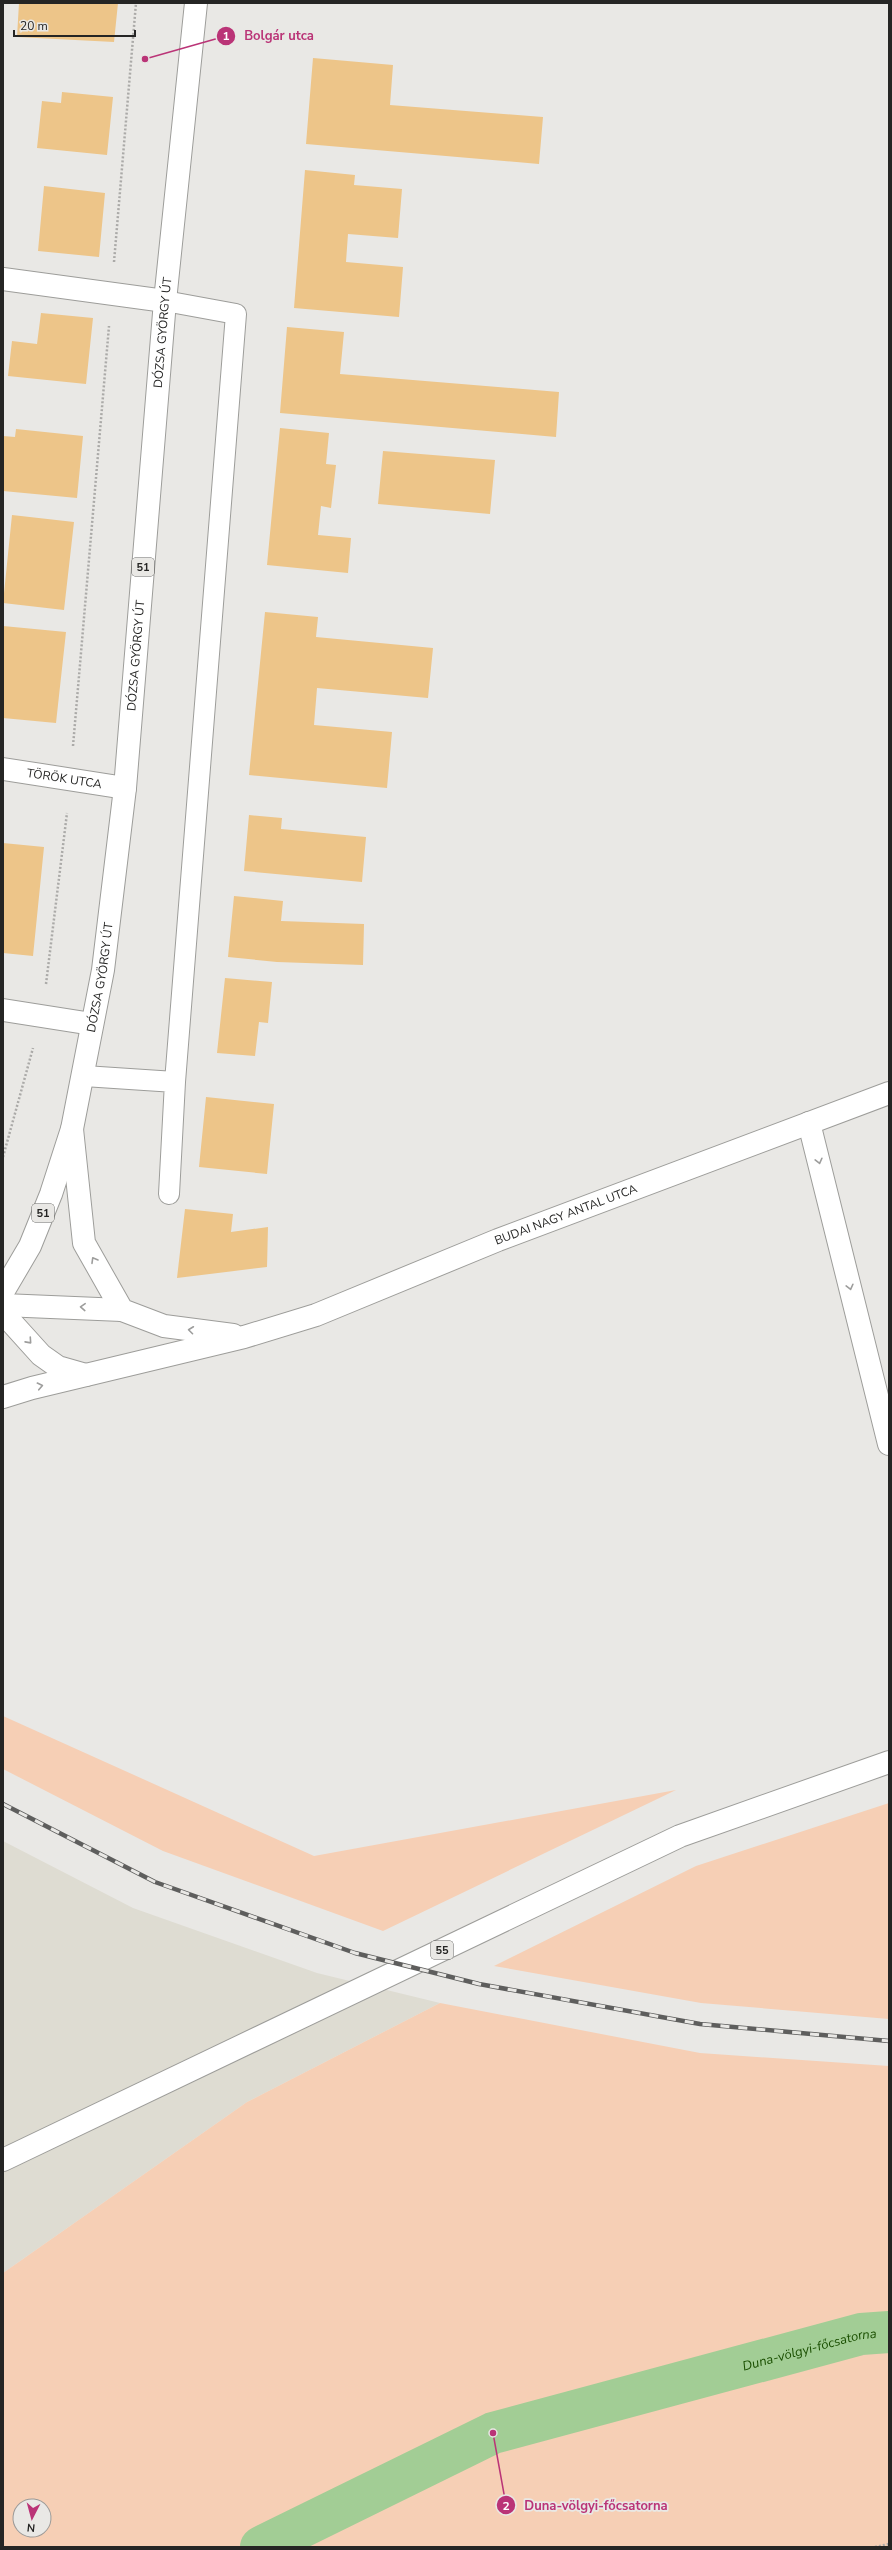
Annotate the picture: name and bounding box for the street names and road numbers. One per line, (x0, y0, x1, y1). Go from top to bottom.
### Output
street label: DÓZSA GYÖRGY ÚT (150, 276, 176, 389)
road number: 51 (132, 558, 154, 576)
street label: DÓZSA GYÖRGY ÚT (123, 599, 148, 712)
street label: TÖRÖK UTCA (26, 765, 103, 792)
street label: DÓZSA GYÖRGY ÚT (83, 921, 117, 1034)
street label: BUDAI NAGY ANTAL UTCA (492, 1180, 640, 1249)
road number: 51 (32, 1204, 54, 1222)
road number: 55 (431, 1941, 453, 1959)

